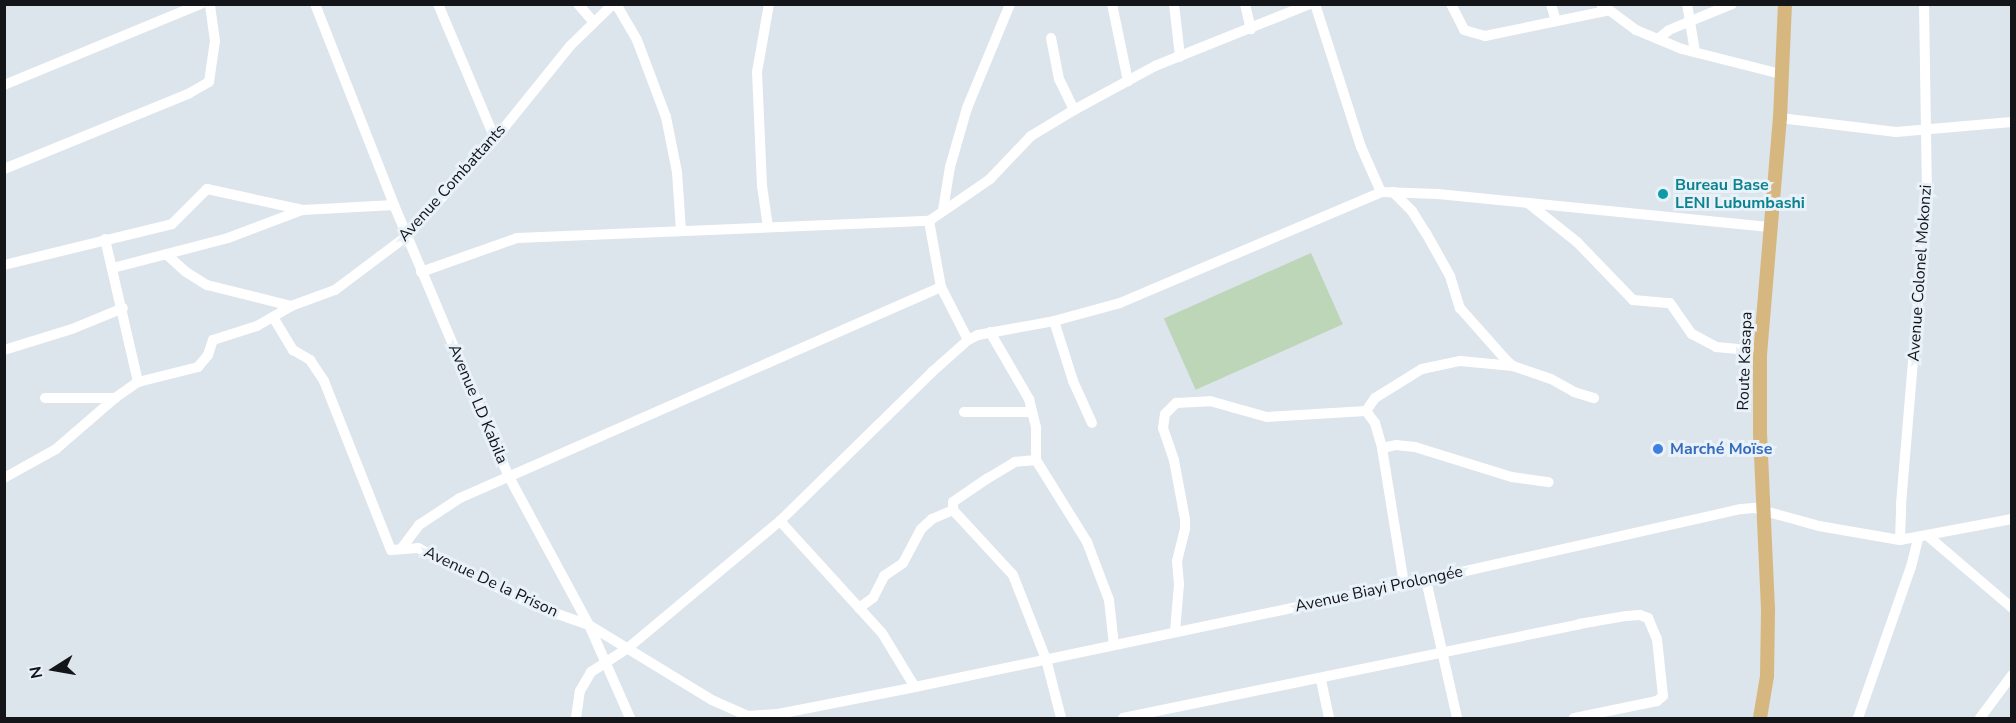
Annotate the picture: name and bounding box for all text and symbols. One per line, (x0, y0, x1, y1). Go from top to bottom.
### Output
street label: Avenue Combattants (394, 120, 510, 246)
place label: Bureau Base LENI Lubumbashi (1675, 175, 1805, 213)
street label: Avenue Colonel Mokonzi (1904, 184, 1936, 362)
marker: Bureau Base LENI Lubumbashi (1656, 187, 1670, 201)
street label: Route Kasapa (1734, 311, 1756, 411)
street label: Avenue LD Kabila (444, 341, 512, 467)
place label: Marché Moïse (1670, 439, 1772, 459)
marker: Marché Moïse (1651, 442, 1665, 456)
street label: Avenue De la Prison (421, 543, 561, 621)
street label: Avenue Biayi Prolongée (1293, 562, 1465, 616)
north arrow (24, 639, 84, 699)
text: N (24, 664, 48, 680)

